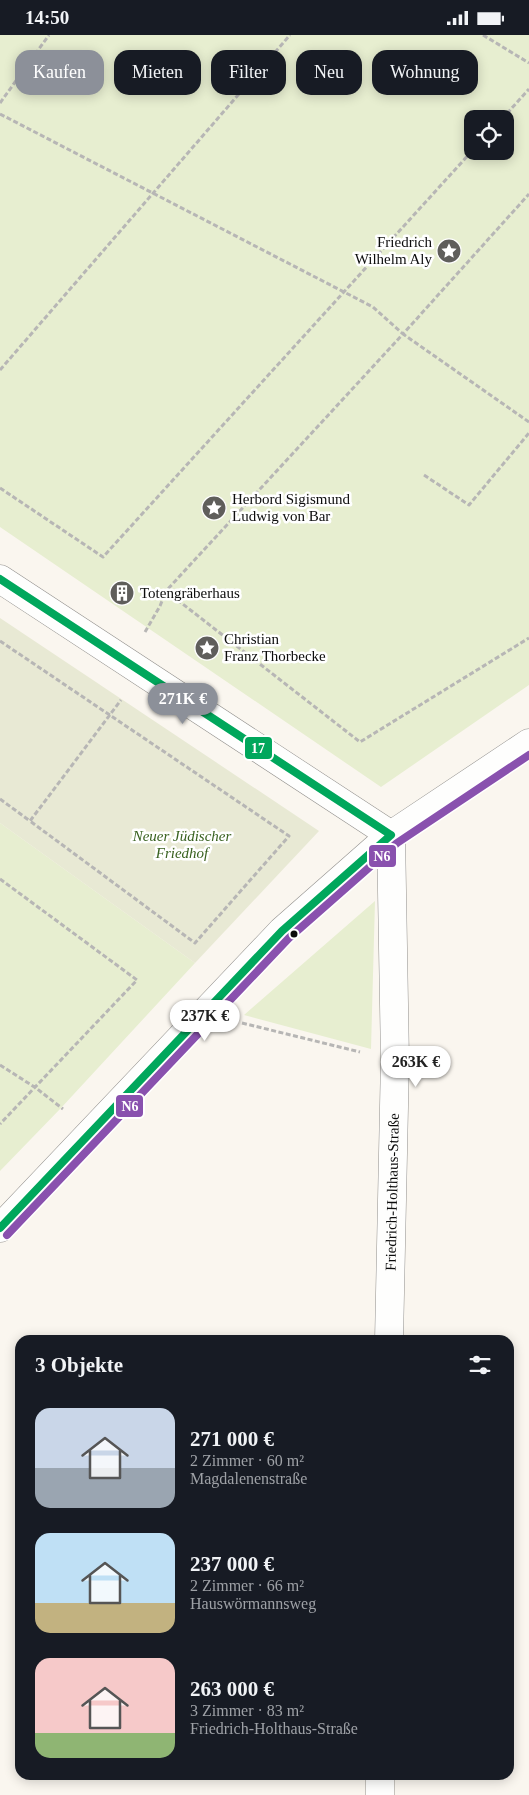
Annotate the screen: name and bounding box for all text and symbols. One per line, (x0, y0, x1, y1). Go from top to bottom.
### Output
text: 14:50 (25, 7, 69, 28)
chip: Kaufen (15, 50, 104, 95)
chip: Mieten (114, 50, 201, 95)
chip: Filter (211, 50, 286, 95)
chip: Neu (296, 50, 362, 95)
chip: Wohnung (372, 50, 478, 95)
map controls (464, 110, 514, 160)
button: locate (464, 110, 514, 160)
place label: Friedrich Wilhelm Aly (355, 234, 432, 267)
place icon: Friedrich Wilhelm Aly (436, 238, 462, 264)
place label: Herbord Sigismund Ludwig von Bar (232, 491, 350, 524)
place icon: Herbord Sigismund Ludwig von Bar (201, 495, 227, 521)
building icon: Totengräberhaus (109, 580, 135, 606)
place label: Totengräberhaus (140, 585, 240, 601)
place label: Christian Franz Thorbecke (224, 631, 326, 664)
place icon: Christian Franz Thorbecke (194, 635, 220, 661)
pin: 271K € (142, 683, 224, 725)
text: 271K € (159, 690, 207, 707)
line badge: 17 (244, 736, 273, 760)
text: 17 (251, 741, 265, 756)
park label: Neuer Jüdischer Friedhof (132, 828, 232, 861)
line badge: N6 (368, 844, 397, 868)
text: N6 (373, 849, 391, 864)
unlabelled marker (289, 929, 299, 939)
pin: 237K € (164, 999, 246, 1042)
text: 237K € (181, 1007, 229, 1024)
pin: 263K € (375, 1045, 457, 1088)
text: 263K € (392, 1053, 440, 1070)
line badge: N6 (115, 1094, 144, 1118)
text: N6 (121, 1099, 139, 1114)
street label: Friedrich-Holthaus-Straße (382, 1113, 402, 1271)
icon: filters (466, 1351, 494, 1379)
text: 3 Objekte (35, 1353, 123, 1377)
text: 271 000 € (190, 1427, 274, 1451)
icon: home (75, 1428, 135, 1488)
text: 2 Zimmer · 60 m² (190, 1452, 304, 1469)
text: Magdalenenstraße (190, 1470, 307, 1487)
text: 237 000 € (190, 1552, 274, 1576)
icon: home (75, 1553, 135, 1613)
text: 2 Zimmer · 66 m² (190, 1577, 304, 1594)
text: Hauswörmannsweg (190, 1595, 316, 1612)
text: 263 000 € (190, 1677, 274, 1701)
icon: home (75, 1678, 135, 1738)
text: 3 Zimmer · 83 m² (190, 1702, 304, 1719)
text: Friedrich-Holthaus-Straße (190, 1720, 358, 1737)

